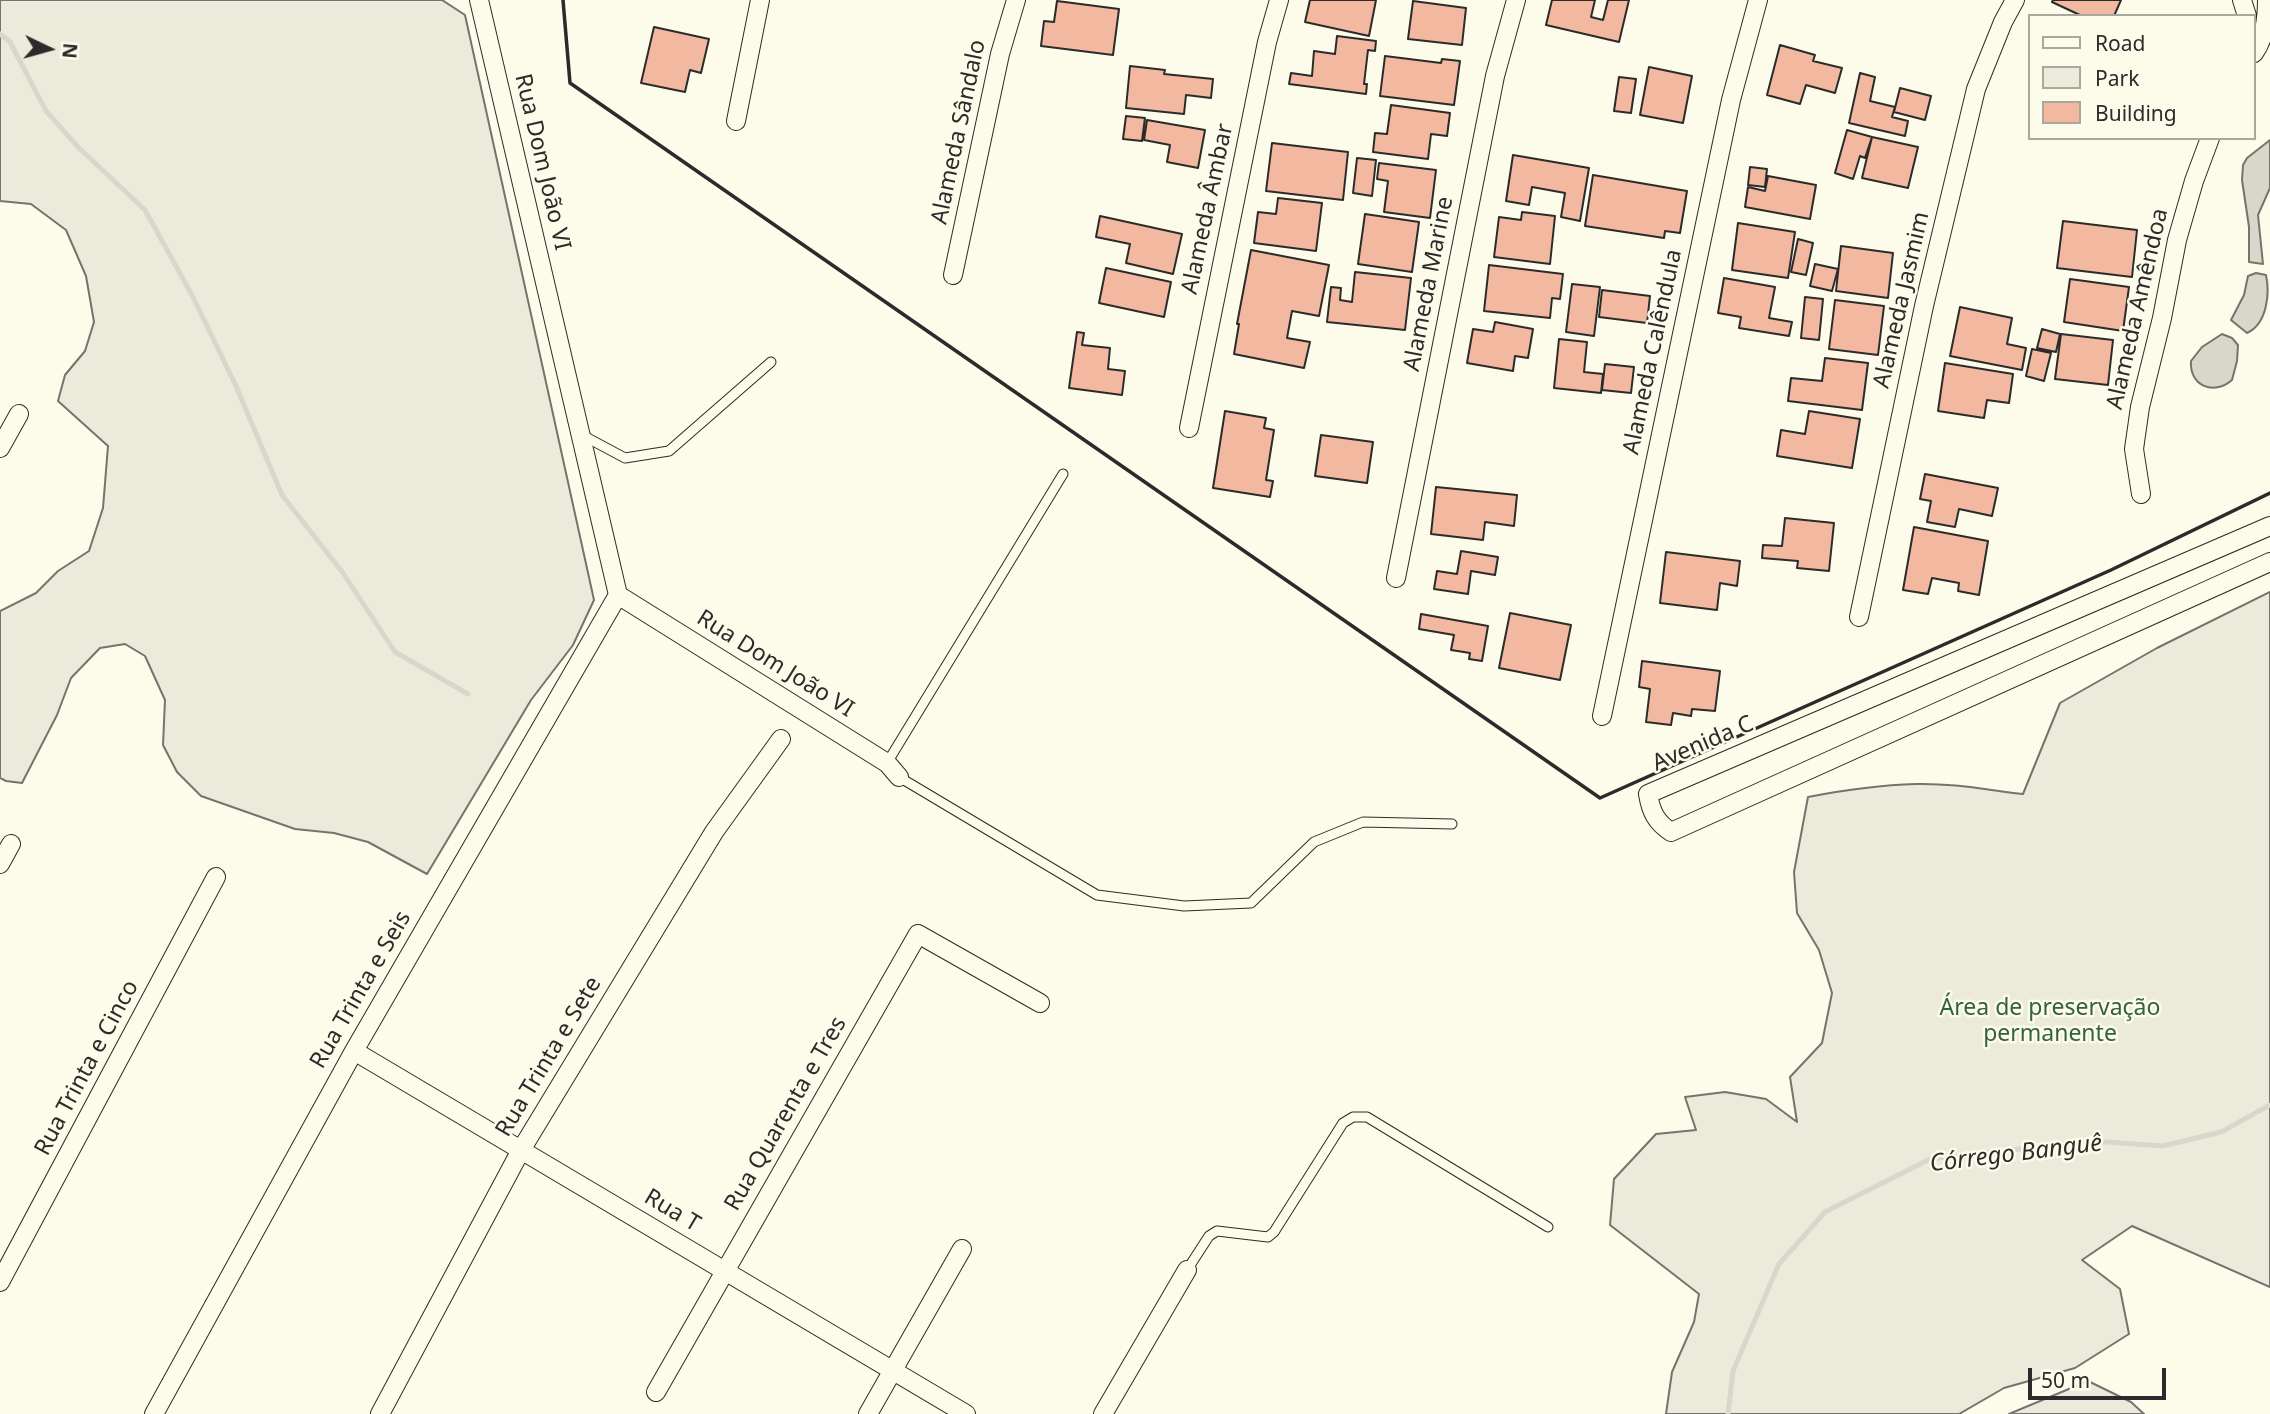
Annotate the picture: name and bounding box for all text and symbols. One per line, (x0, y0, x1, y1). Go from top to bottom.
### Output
north arrow (14, 14, 84, 84)
legend (2028, 14, 2256, 140)
text: Road (2095, 29, 2145, 57)
street label: Alameda Sândalo (926, 37, 992, 227)
text: N (56, 42, 84, 60)
text: Park (2095, 64, 2139, 92)
street label: Rua Dom João VI (508, 71, 576, 253)
text: Building (2095, 99, 2177, 127)
street label: Alameda Âmbar (1176, 121, 1240, 297)
street label: Alameda Marine (1399, 194, 1459, 374)
street label: Alameda Amêndoa (2101, 206, 2175, 412)
street label: Alameda Jasmim (1868, 209, 1936, 391)
street label: Alameda Calêndula (1618, 247, 1688, 457)
street label: Rua Dom João VI (691, 605, 859, 723)
street label: Avenida C (1648, 710, 1758, 778)
street label: Rua Trinta e Seis (305, 906, 417, 1074)
street label: Rua Trinta e Sete (490, 972, 608, 1142)
street label: Rua Trinta e Cinco (29, 976, 145, 1160)
park label: Área de preservação permanente (1940, 994, 2160, 1048)
street label: Rua Quarenta e Tres (719, 1012, 853, 1216)
water label: Córrego Banguê (1928, 1129, 2104, 1179)
street label: Rua T (639, 1184, 705, 1238)
scale bar (2032, 1354, 2170, 1398)
text: 50 m (2041, 1366, 2090, 1394)

